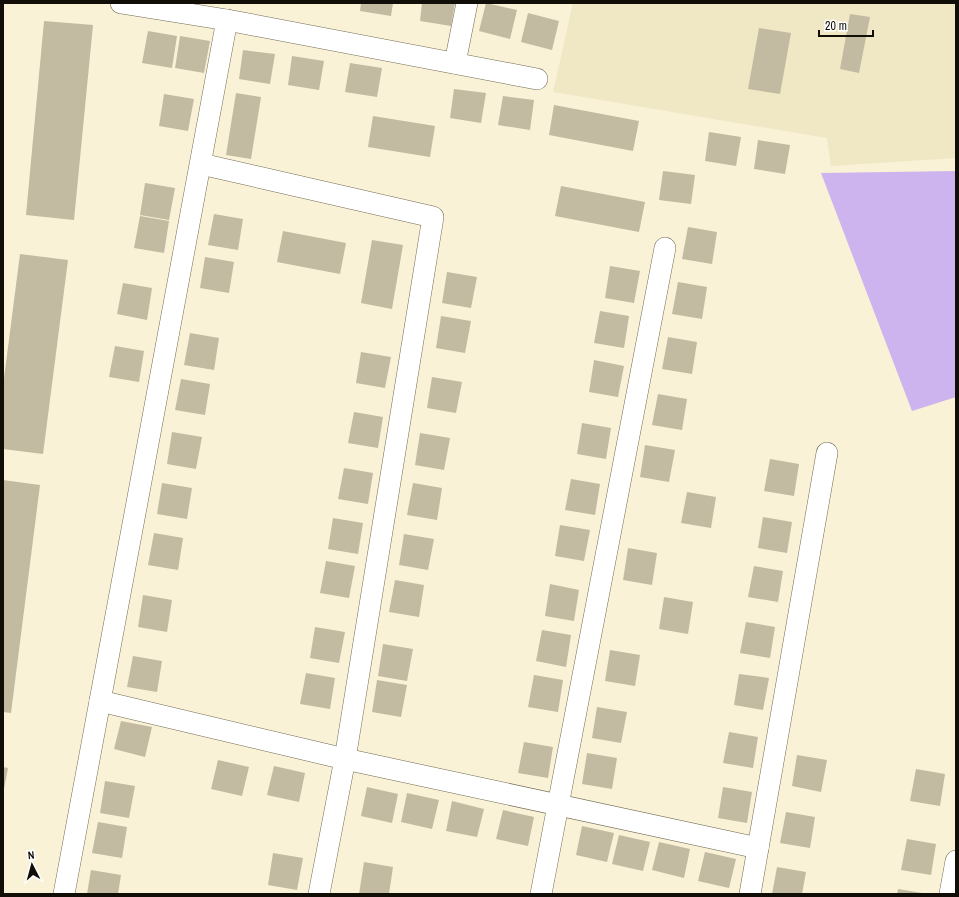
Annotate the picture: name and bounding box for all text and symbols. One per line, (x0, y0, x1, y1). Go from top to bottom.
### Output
scale bar (819, 12, 873, 38)
text: 20 m (825, 18, 847, 34)
north arrow (12, 845, 52, 885)
text: N (27, 848, 35, 862)

